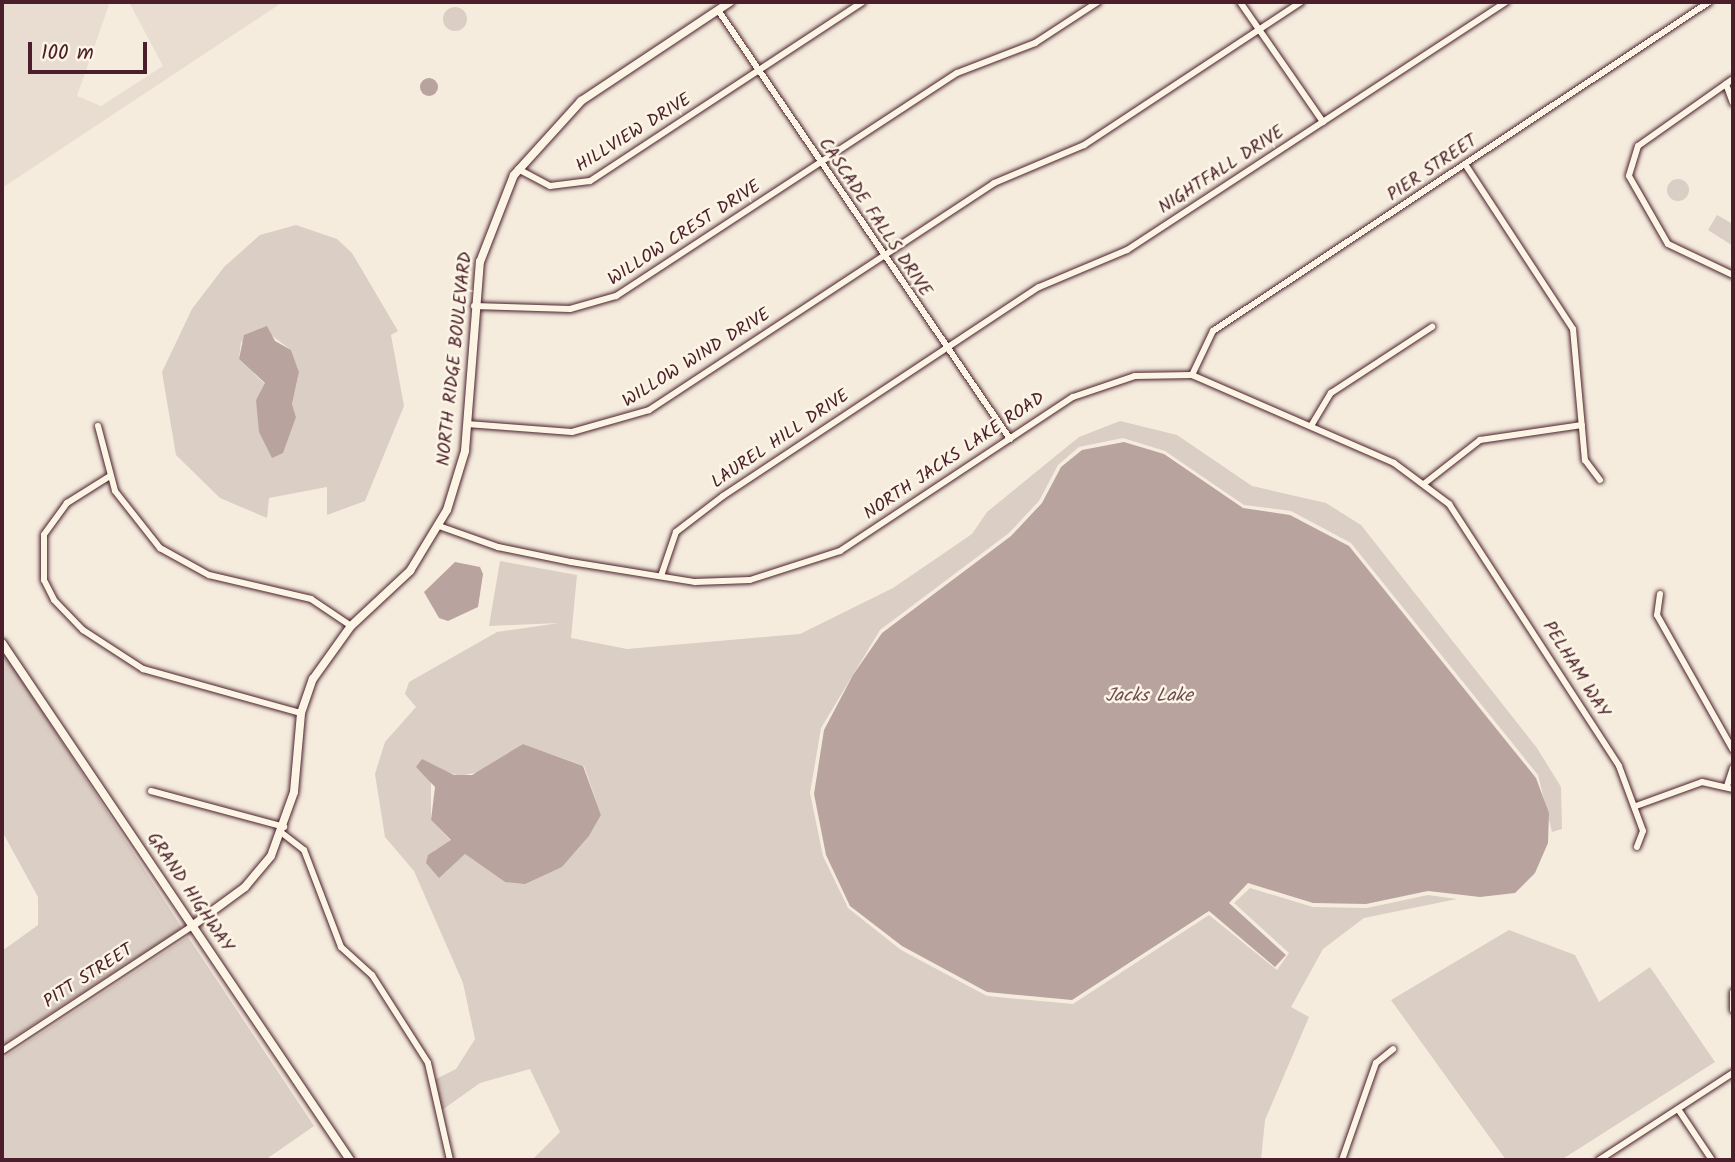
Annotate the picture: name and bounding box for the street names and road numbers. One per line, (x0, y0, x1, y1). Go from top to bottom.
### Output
street label: HILLVIEW DRIVE (572, 90, 696, 178)
street label: NIGHTFALL DRIVE (1155, 122, 1289, 220)
street label: PIER STREET (1384, 131, 1482, 207)
street label: CASCADE FALLS DRIVE (813, 134, 935, 302)
street label: WILLOW CREST DRIVE (605, 177, 765, 291)
street label: NORTH RIDGE BOULEVARD (434, 251, 478, 467)
street label: WILLOW WIND DRIVE (619, 305, 775, 413)
street label: LAUREL HILL DRIVE (708, 386, 854, 494)
street label: NORTH JACKS LAKE ROAD (860, 388, 1050, 526)
street label: PELHAM WAY (1537, 618, 1613, 722)
street label: GRAND HIGHWAY (141, 829, 237, 957)
street label: PITT STREET (40, 940, 138, 1014)

